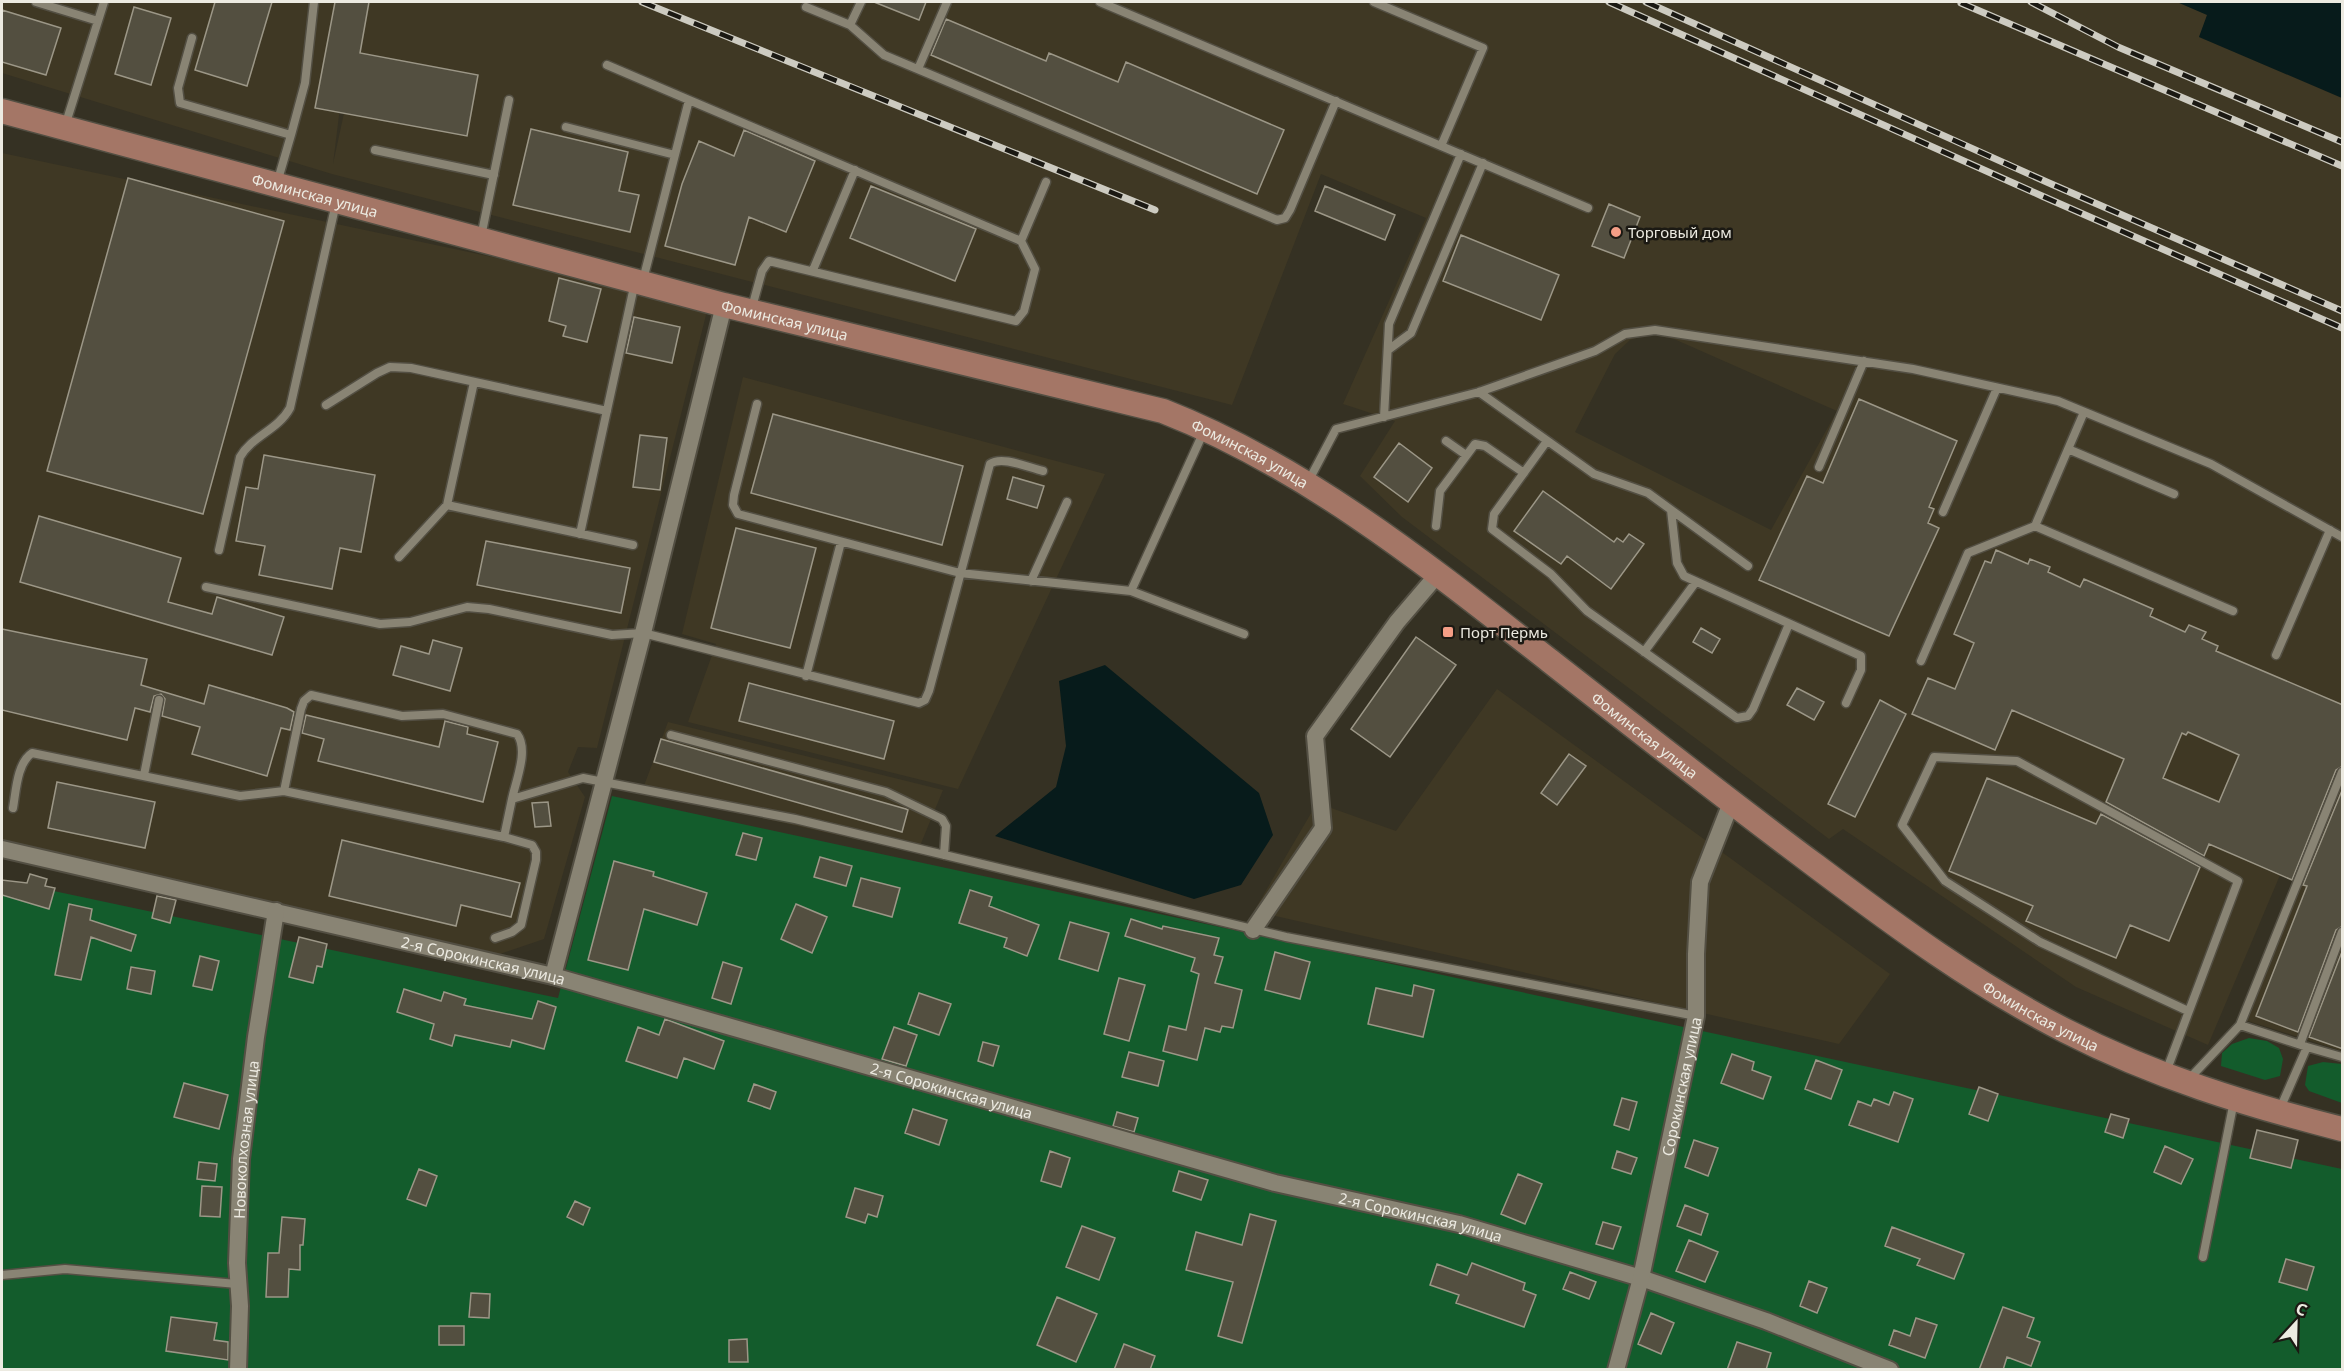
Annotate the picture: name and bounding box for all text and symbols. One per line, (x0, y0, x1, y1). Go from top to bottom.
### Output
street label: Фоминская улица (250, 169, 380, 222)
place label: Торговый дом (1628, 222, 1732, 242)
marker: Торговый дом (1609, 225, 1623, 239)
street label: Фоминская улица (719, 295, 850, 345)
street label: Фоминская улица (1188, 414, 1312, 492)
place label: Порт Пермь (1460, 622, 1548, 642)
marker: Порт Пермь (1441, 625, 1455, 639)
street label: Фоминская улица (1587, 687, 1702, 783)
street label: 2-я Сорокинская улица (399, 931, 568, 989)
street label: Фоминская улица (1979, 976, 2102, 1056)
street label: Сорокинская улица (1657, 1015, 1706, 1158)
street label: 2-я Сорокинская улица (868, 1058, 1035, 1123)
street label: Новоколхозная улица (229, 1059, 263, 1219)
street label: 2-я Сорокинская улица (1337, 1188, 1505, 1246)
north arrow (2266, 1293, 2326, 1353)
text: С (2293, 1297, 2311, 1321)

